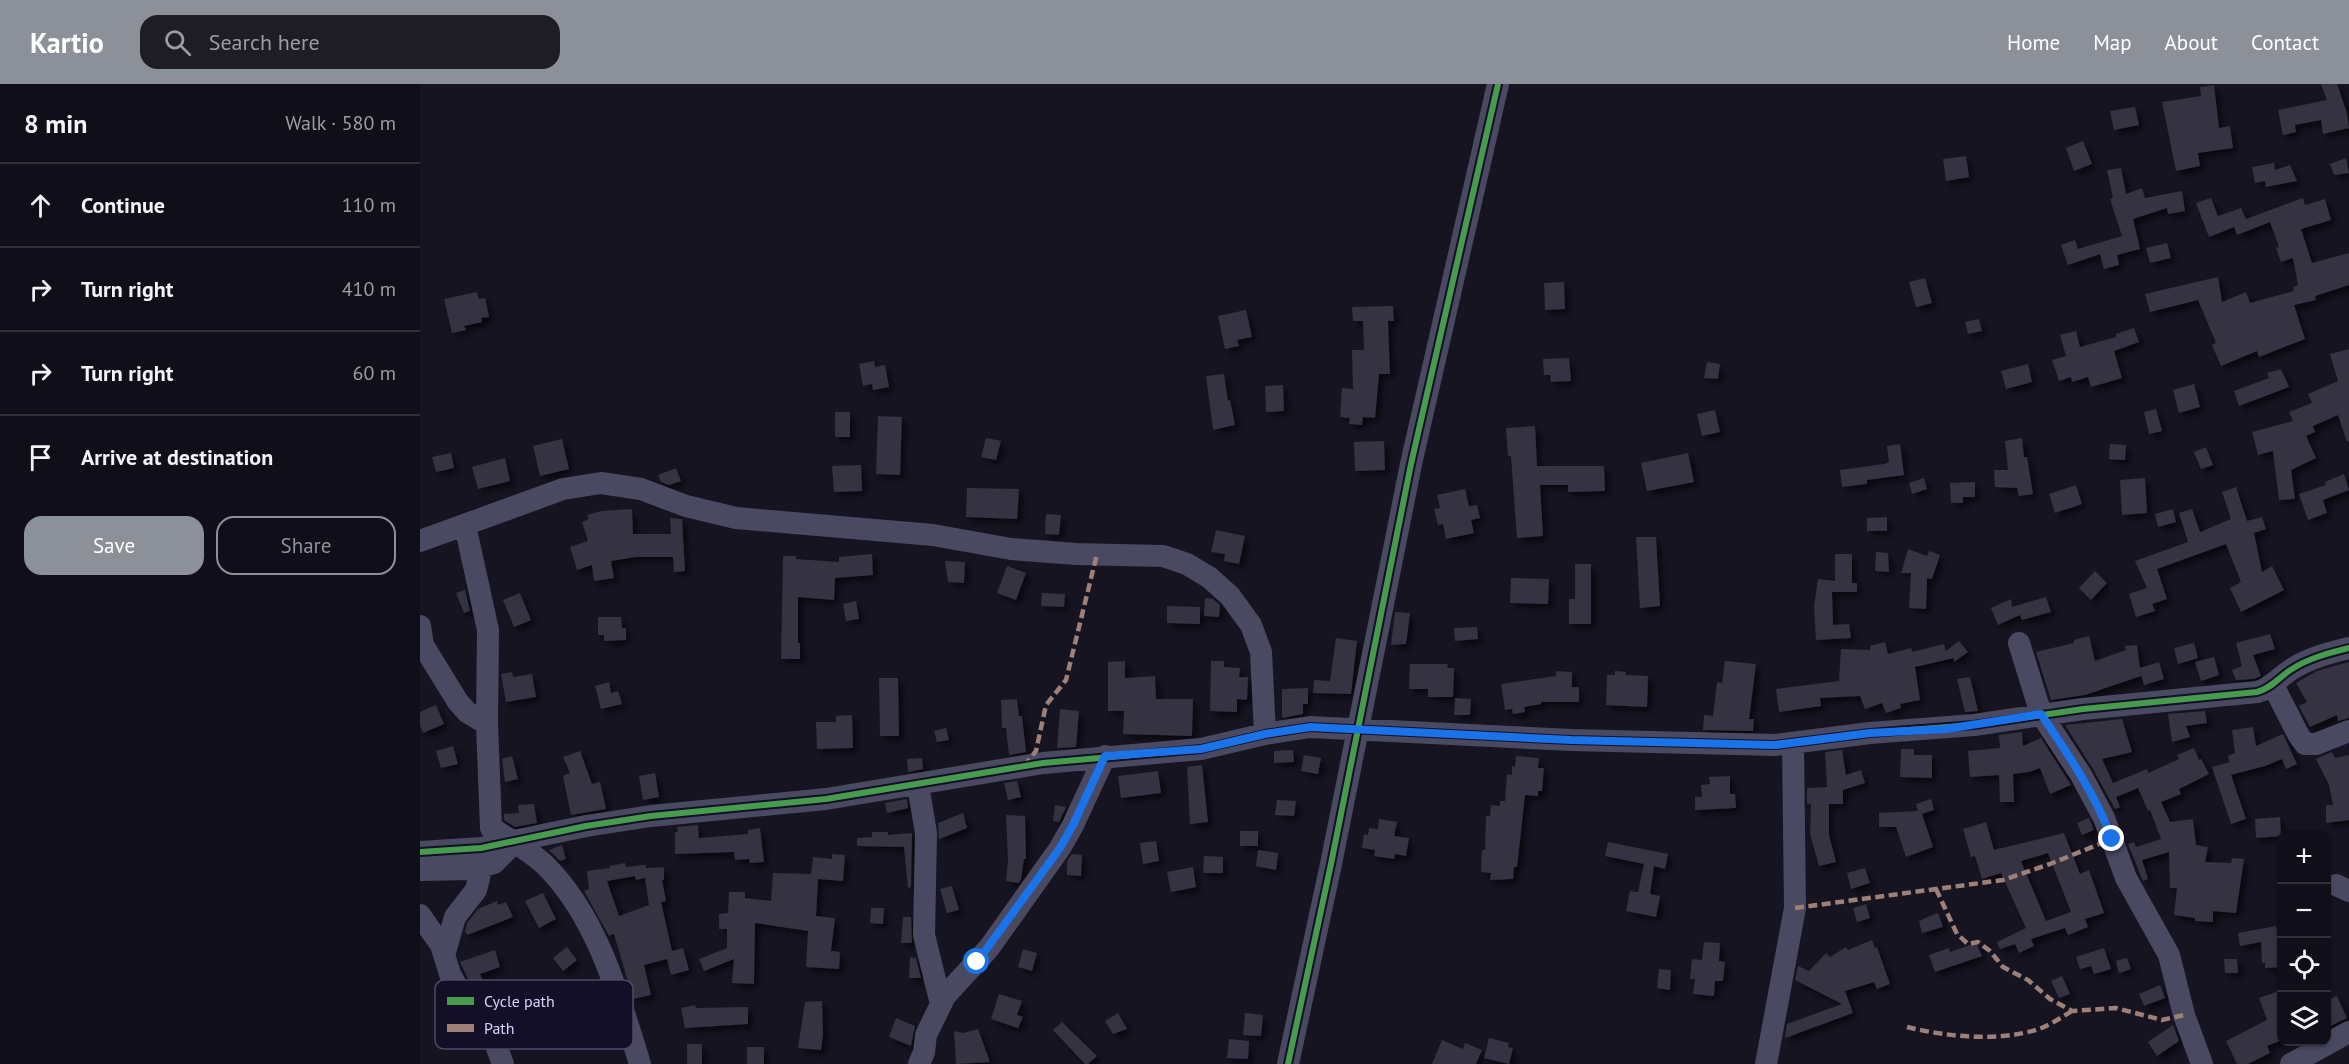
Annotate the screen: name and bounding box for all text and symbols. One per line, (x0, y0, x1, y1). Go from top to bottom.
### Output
search box (140, 15, 560, 69)
text: Kartio (30, 24, 104, 61)
icon: search (161, 26, 194, 59)
text: Search here (209, 28, 320, 56)
text: Home (2007, 29, 2060, 56)
text: Map (2093, 29, 2132, 56)
text: About (2165, 29, 2218, 56)
text: Contact (2251, 29, 2319, 56)
text: 8 min (24, 107, 87, 140)
text: Walk · 580 m (285, 110, 396, 136)
icon: ahead (24, 189, 57, 222)
text: Continue (81, 191, 165, 219)
text: 110 m (342, 192, 396, 218)
icon: right (24, 273, 57, 306)
text: Turn right (81, 275, 173, 303)
text: 410 m (342, 276, 396, 302)
icon: right (24, 357, 57, 390)
text: Turn right (81, 359, 173, 387)
text: 60 m (353, 360, 396, 386)
icon: arrive (24, 441, 57, 474)
text: Arrive at destination (81, 443, 273, 471)
button: Save (24, 516, 204, 575)
button: Share (216, 516, 396, 575)
route end (2098, 825, 2124, 851)
map controls (2277, 830, 2331, 1046)
button: + (2277, 830, 2331, 884)
button: − (2277, 884, 2331, 938)
button: locate (2277, 938, 2331, 992)
route start (963, 948, 989, 974)
legend (435, 980, 633, 1049)
text: Cycle path (484, 991, 555, 1011)
button: layers (2277, 992, 2331, 1046)
text: Path (484, 1018, 515, 1038)

